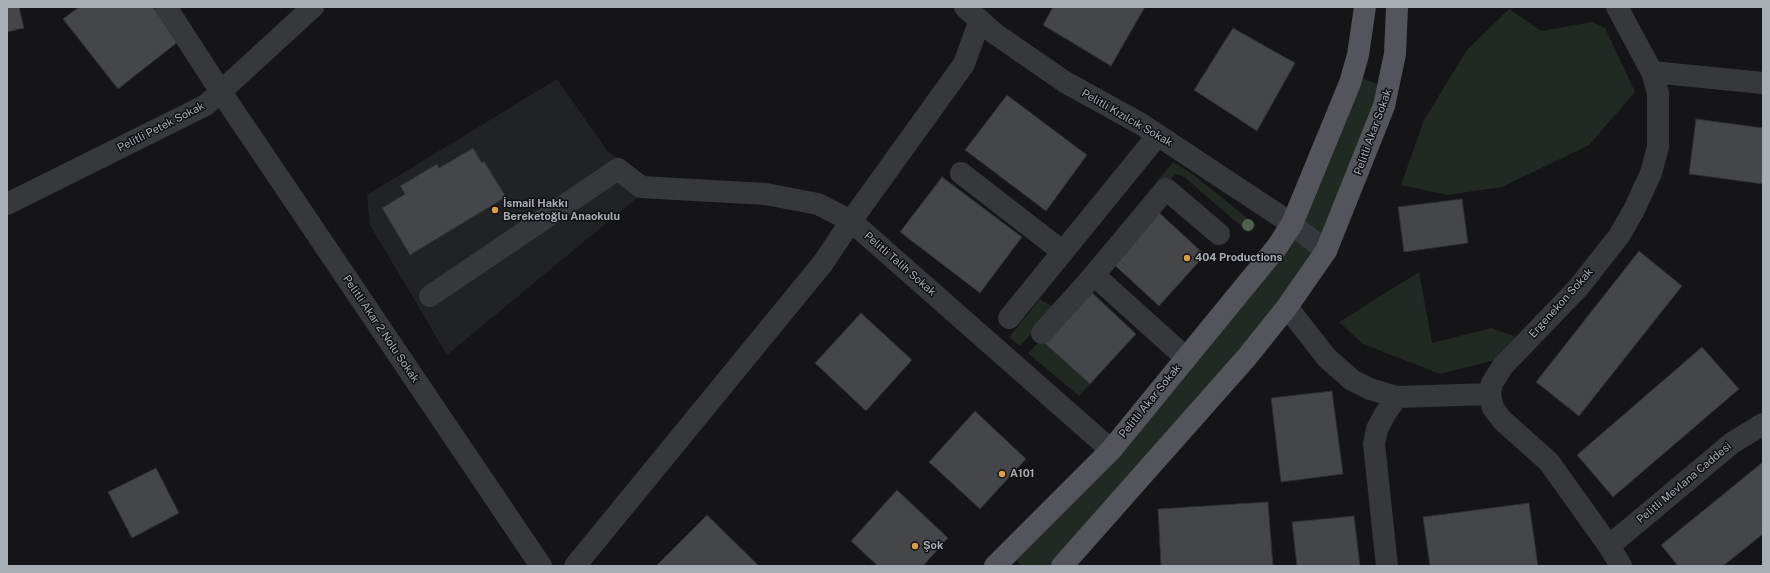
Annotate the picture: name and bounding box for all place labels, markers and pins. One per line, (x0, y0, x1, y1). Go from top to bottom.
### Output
place label: İsmail Hakkı Bereketoğlu Anaokulu (503, 197, 620, 223)
marker: İsmail Hakkı Bereketoğlu Anaokulu (490, 205, 500, 215)
place label: 404 Productions (1195, 251, 1282, 265)
marker: 404 Productions (1182, 253, 1192, 263)
place label: A101 (1010, 467, 1034, 481)
marker: A101 (997, 469, 1007, 479)
place label: Şok (923, 539, 943, 553)
marker: Şok (910, 541, 920, 551)

